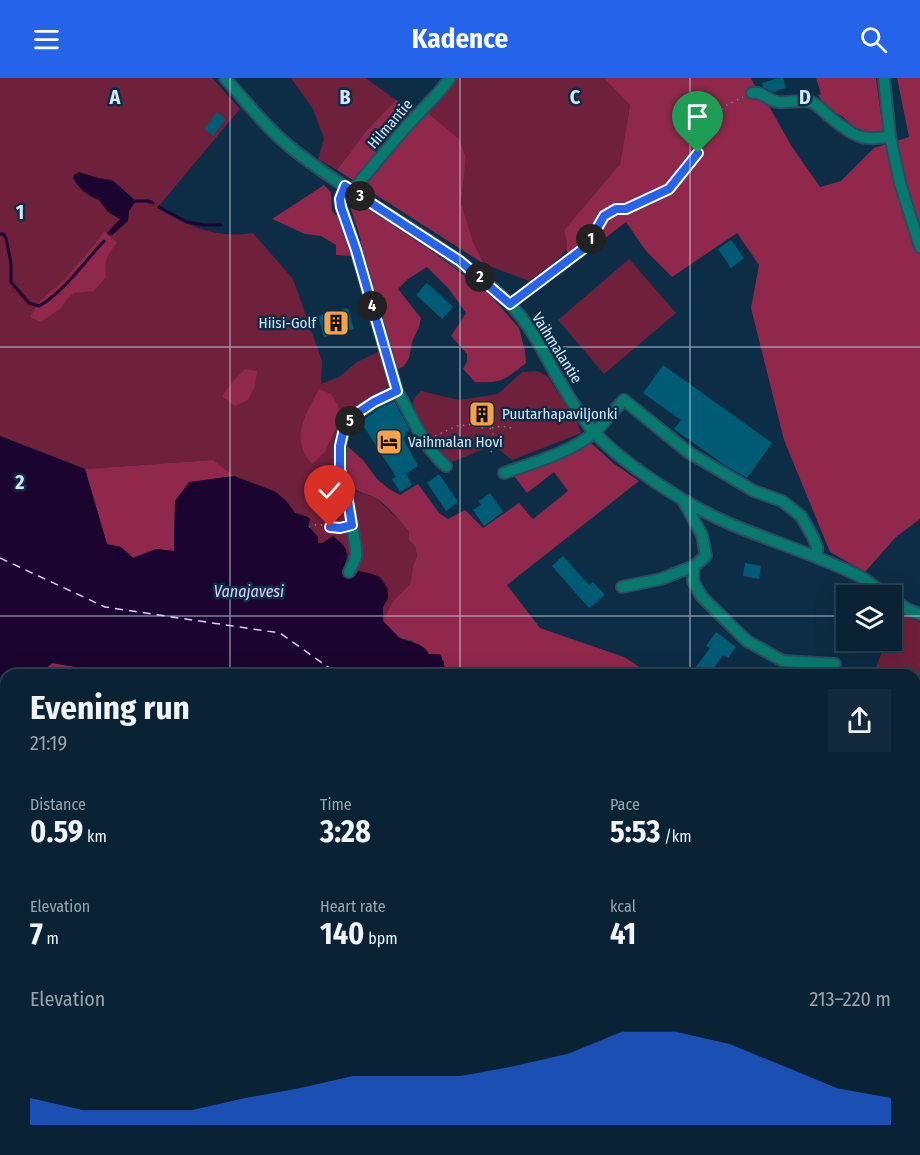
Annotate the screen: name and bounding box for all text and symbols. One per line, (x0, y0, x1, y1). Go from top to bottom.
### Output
icon: menu (30, 23, 63, 56)
text: Kadence (412, 23, 508, 55)
icon: search (857, 23, 890, 56)
text: A (109, 85, 122, 109)
text: B (339, 85, 351, 109)
text: C (570, 85, 581, 109)
text: D (799, 85, 811, 109)
pin (672, 91, 723, 153)
street label: Hilmantie (364, 96, 416, 152)
icon: arrive (681, 100, 714, 133)
pin: 3 (345, 181, 375, 211)
text: 3 (356, 186, 364, 205)
text: 1 (16, 200, 24, 224)
pin: 1 (576, 224, 606, 254)
text: 1 (588, 229, 594, 248)
pin: 2 (465, 262, 495, 292)
text: 2 (476, 267, 484, 286)
pin: 4 (357, 291, 387, 321)
text: 4 (368, 296, 376, 315)
building icon: Hiisi-Golf (321, 308, 351, 338)
street label: Vaihmalantie (528, 309, 586, 387)
place label: Hiisi-Golf (259, 314, 317, 332)
building icon: Puutarhapaviljonki (467, 399, 497, 429)
place label: Puutarhapaviljonki (502, 405, 618, 423)
pin: 5 (335, 406, 365, 436)
text: 5 (346, 411, 354, 430)
hotel icon: Vaihmalan Hovi (374, 427, 404, 457)
place label: Vaihmalan Hovi (408, 433, 503, 451)
pin (304, 465, 355, 527)
text: 2 (14, 470, 25, 494)
icon: check (313, 474, 346, 507)
water label: Vanajavesi (214, 582, 284, 601)
map controls (836, 585, 902, 651)
button: layers (836, 585, 902, 651)
text: Evening run (30, 688, 190, 728)
button: share (828, 689, 891, 752)
text: 21:19 (30, 731, 67, 755)
text: Distance (30, 795, 86, 814)
text: Time (320, 795, 352, 814)
text: Pace (610, 795, 640, 814)
text: 0.59 (30, 814, 83, 850)
text: 3:28 (320, 814, 371, 850)
text: 5:53 (610, 814, 661, 850)
text: km (83, 827, 107, 846)
text: /km (661, 827, 692, 846)
text: Elevation (30, 897, 90, 916)
text: Heart rate (320, 897, 386, 916)
text: kcal (610, 897, 636, 916)
text: 7 (30, 916, 43, 952)
text: 140 (320, 916, 365, 952)
text: 41 (610, 916, 636, 952)
text: m (43, 929, 59, 948)
text: bpm (365, 929, 398, 948)
text: Elevation (30, 987, 105, 1011)
text: 213–220 m (809, 987, 891, 1011)

